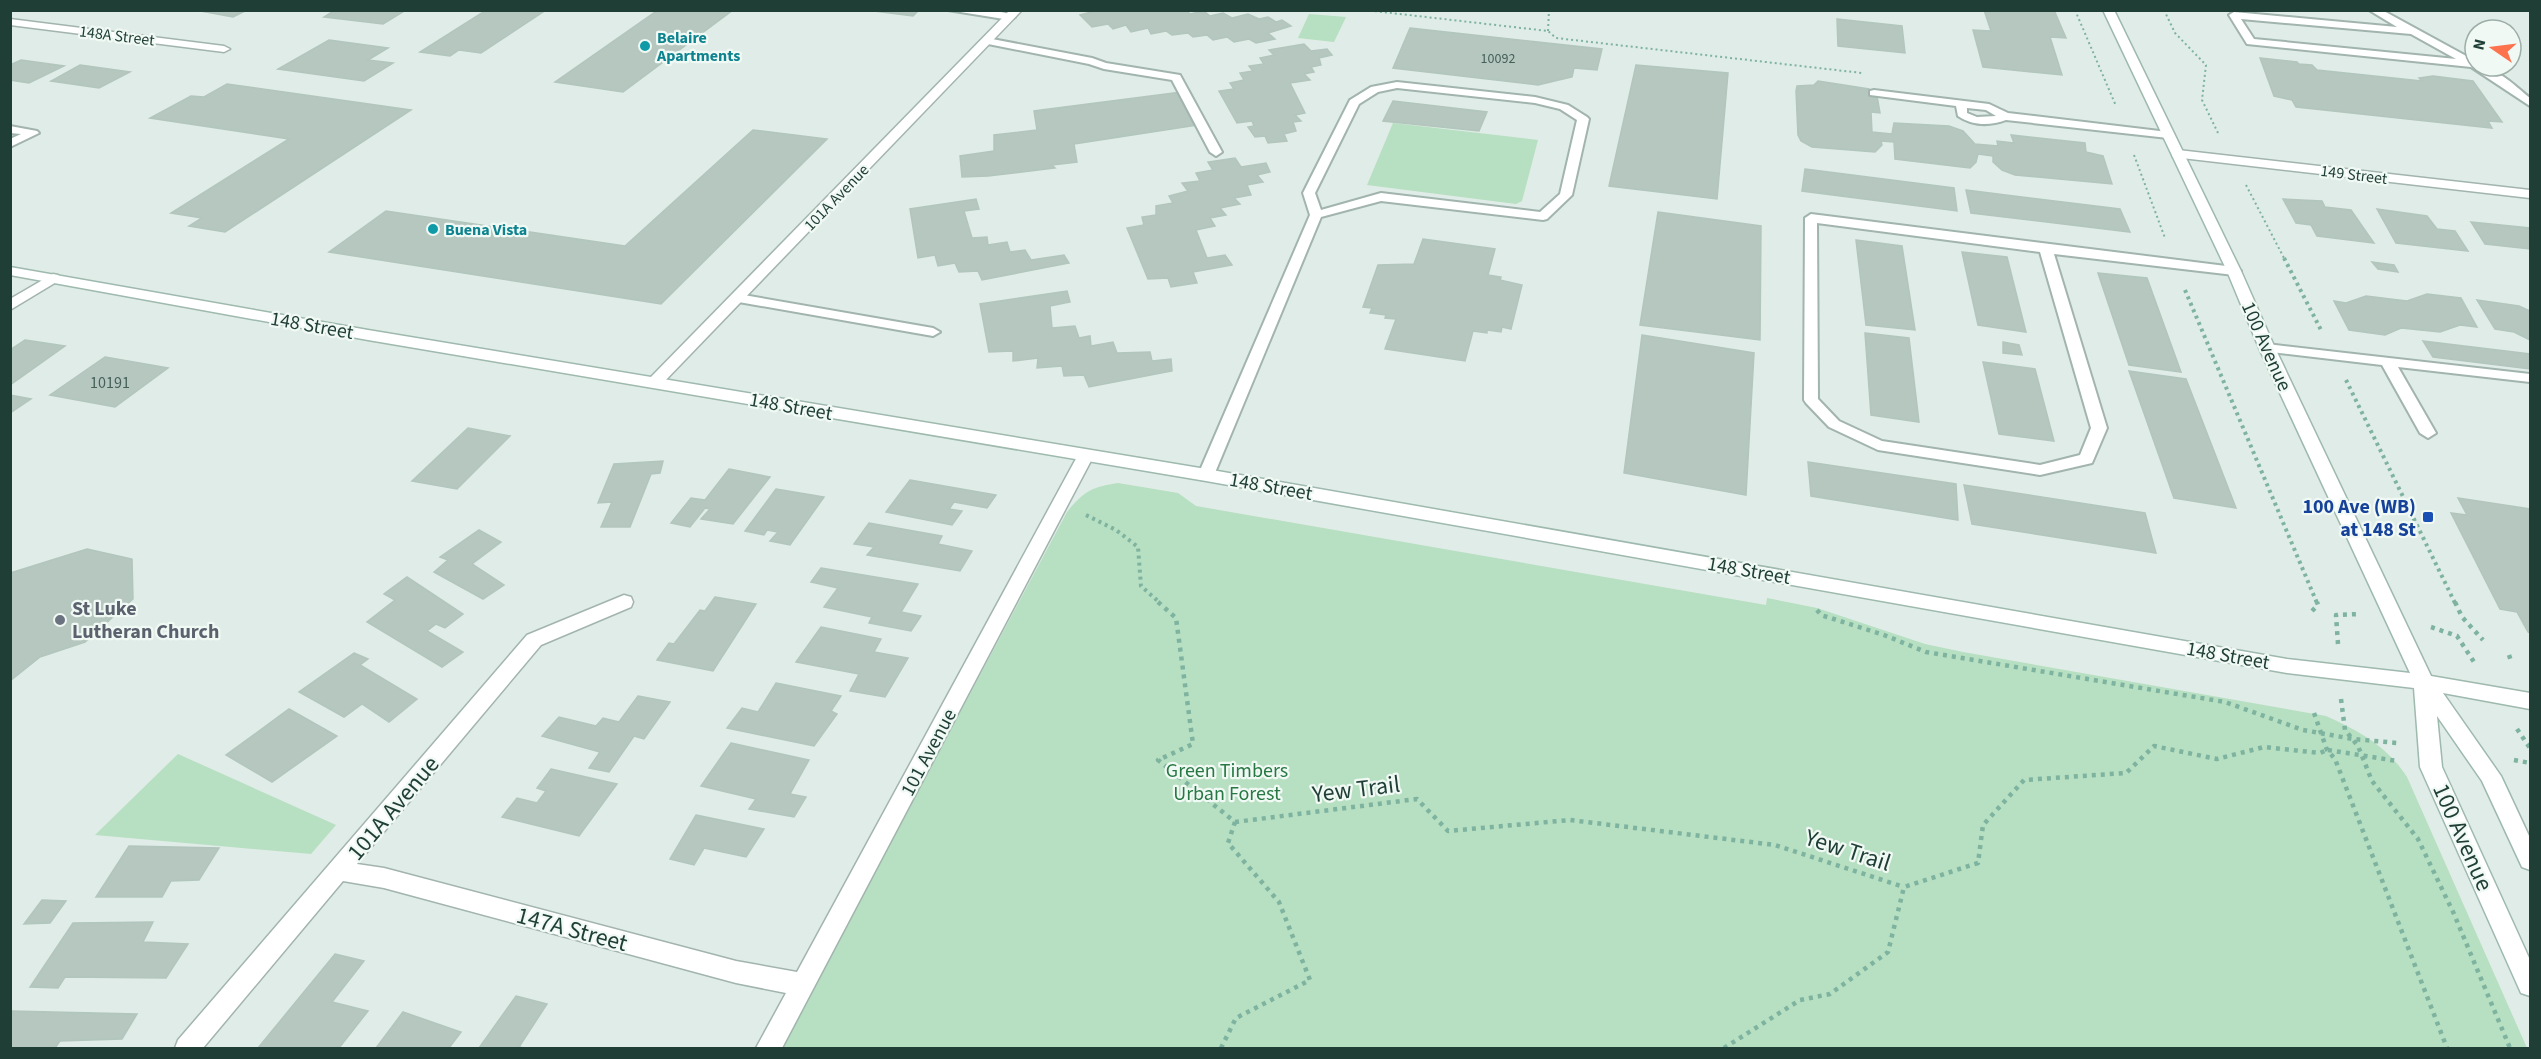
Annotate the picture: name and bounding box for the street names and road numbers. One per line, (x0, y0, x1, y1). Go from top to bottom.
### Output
street label: 148A Street (78, 20, 156, 52)
street label: 101A Avenue (799, 159, 874, 236)
street label: 149 Street (2319, 160, 2389, 190)
street label: 100 Avenue (2234, 297, 2298, 396)
street label: 148 Street (268, 305, 356, 347)
street label: 148 Street (747, 386, 835, 428)
street label: 148 Street (1227, 466, 1315, 508)
street label: 148 Street (1705, 550, 1793, 592)
street label: 148 Street (2184, 635, 2272, 677)
street label: 101 Avenue (894, 704, 964, 801)
street label: 101A Avenue (339, 748, 448, 868)
street label: Yew Trail (1309, 767, 1402, 812)
street label: 100 Avenue (2423, 778, 2502, 897)
street label: Yew Trail (1800, 820, 1895, 881)
street label: 147A Street (512, 898, 631, 961)

